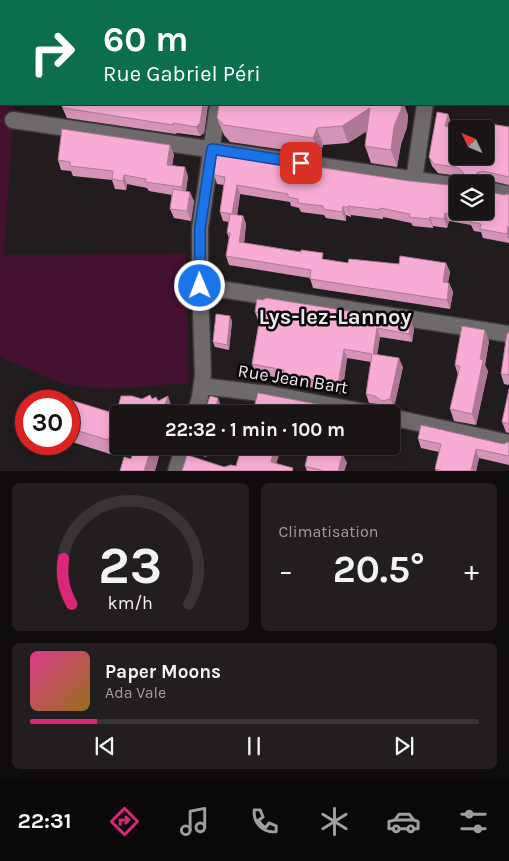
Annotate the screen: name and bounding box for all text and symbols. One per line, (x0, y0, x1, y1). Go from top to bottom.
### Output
text: 60 m (103, 19, 188, 60)
icon: right (20, 20, 85, 85)
text: Rue Gabriel Péri (103, 61, 261, 87)
north arrow (449, 120, 494, 165)
map controls (449, 120, 494, 220)
pin (280, 142, 322, 184)
icon: arrive (287, 149, 315, 177)
button: layers (449, 175, 494, 220)
position arrow (173, 259, 225, 311)
district label: Lys-lez-Lannoy (258, 304, 412, 330)
street label: Rue Jean Bart (236, 359, 350, 399)
speed limit sign: 30 (15, 390, 80, 455)
text: 22:32 · 1 min · 100 m (165, 419, 345, 441)
text: Climatisation (279, 522, 379, 541)
text: 23 (98, 535, 162, 596)
text: 20.5° (333, 547, 425, 592)
text: − (279, 554, 293, 587)
text: + (464, 554, 479, 587)
text: km/h (108, 593, 153, 614)
text: Paper Moons (105, 661, 221, 683)
text: Ada Vale (105, 683, 166, 702)
icon: previous (91, 732, 119, 760)
icon: pause (240, 732, 268, 760)
icon: next (390, 732, 418, 760)
icon: directions (107, 804, 142, 839)
icon: music (177, 804, 212, 839)
icon: phone (247, 804, 282, 839)
icon: climate (317, 804, 352, 839)
icon: car (386, 804, 421, 839)
icon: filters (456, 804, 491, 839)
text: 22:31 (17, 808, 72, 834)

